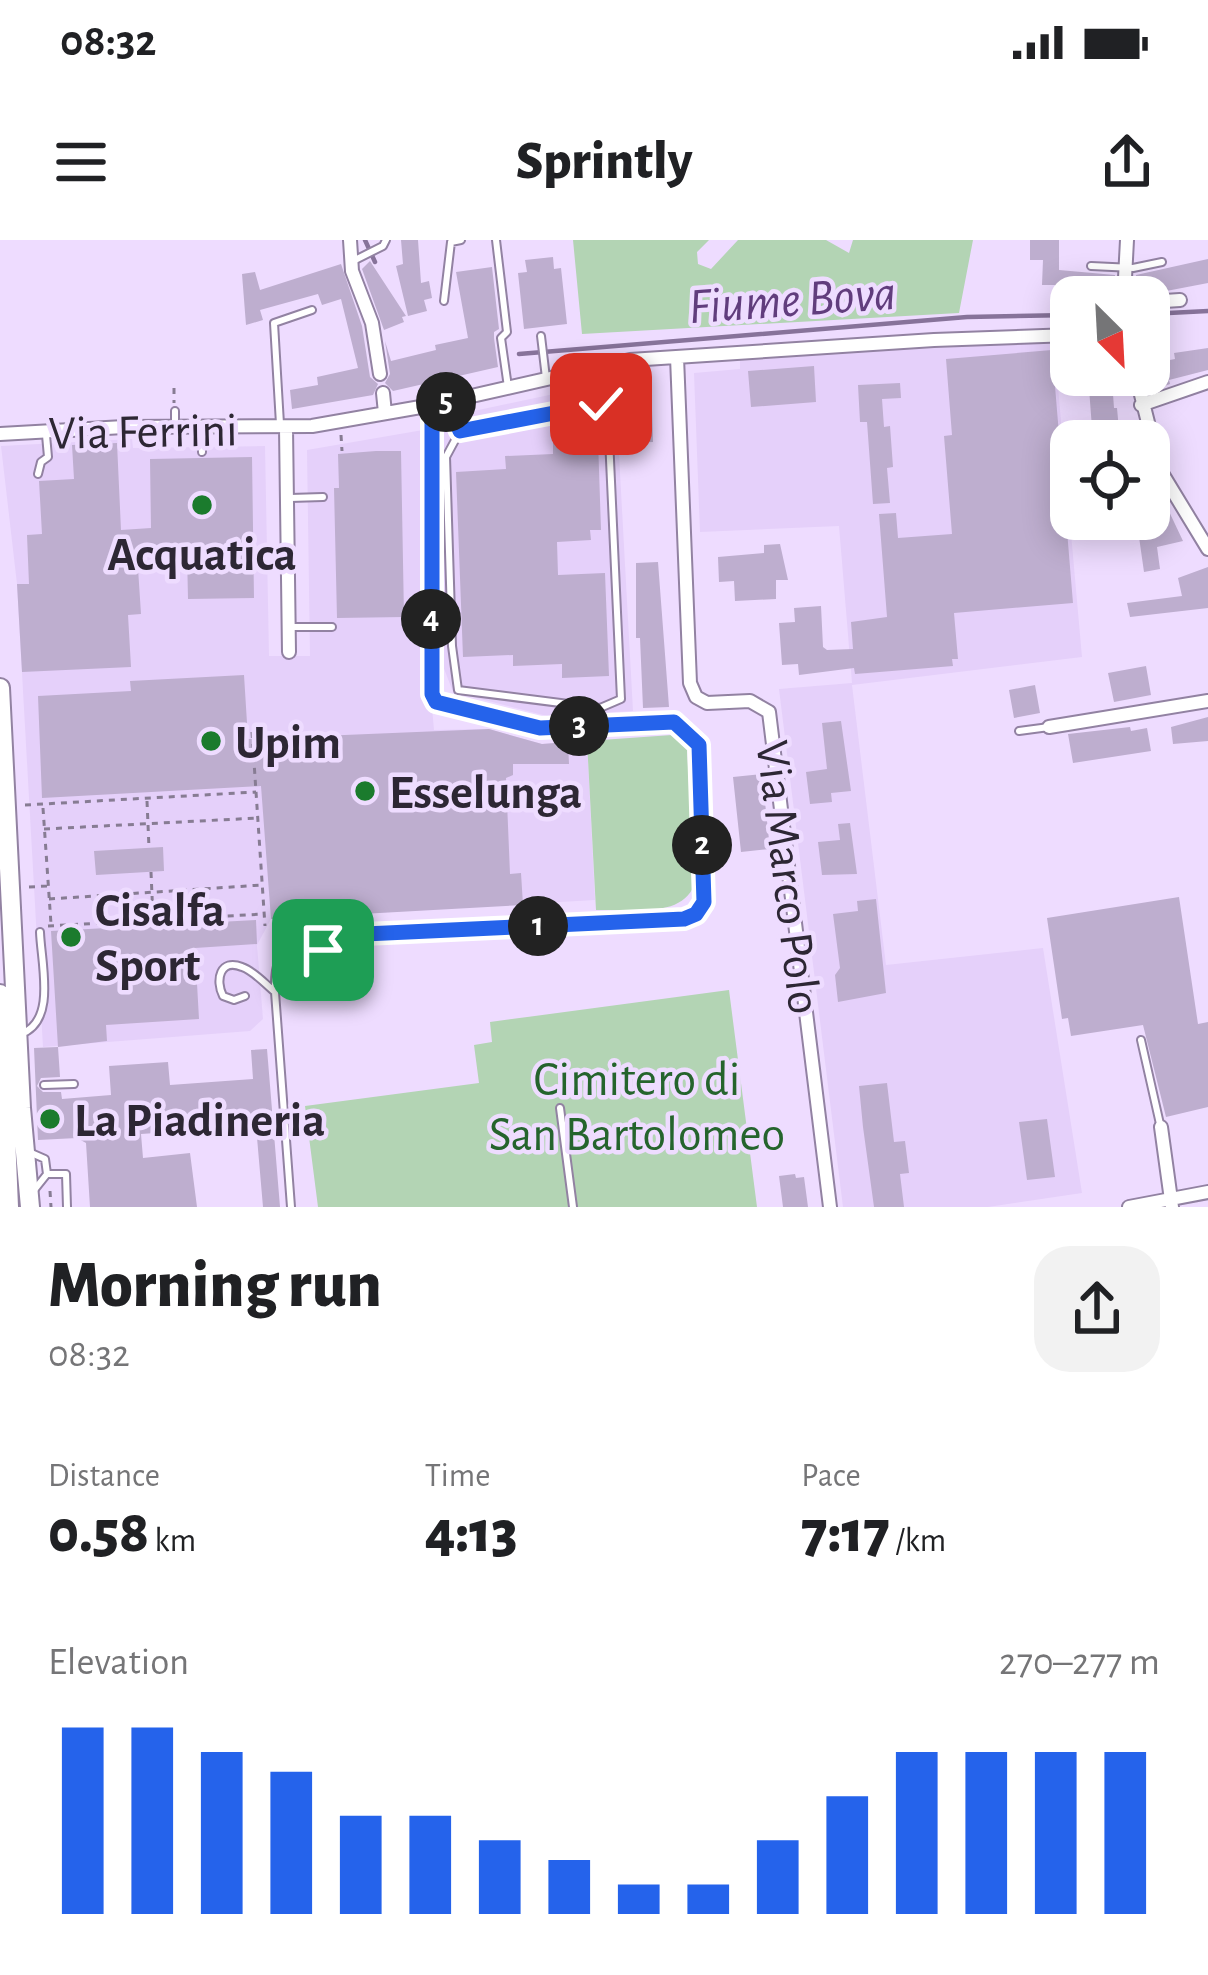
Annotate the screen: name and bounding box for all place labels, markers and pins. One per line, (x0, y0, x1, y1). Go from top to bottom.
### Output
pin (550, 353, 652, 455)
pin: 5 (416, 372, 476, 432)
marker: Acquatica (189, 492, 215, 518)
place label: Acquatica (107, 532, 297, 580)
pin: 4 (401, 589, 461, 649)
pin: 3 (549, 696, 609, 756)
place label: Upim (235, 720, 341, 768)
marker: Upim (198, 728, 224, 754)
place label: Esselunga (389, 770, 582, 818)
marker: Esselunga (352, 778, 378, 804)
pin: 2 (672, 815, 732, 875)
place label: Cisalfa Sport (95, 888, 225, 991)
pin: 1 (508, 896, 568, 956)
pin (272, 899, 374, 1001)
marker: Cisalfa Sport (58, 924, 84, 950)
place label: La Piadineria (74, 1098, 325, 1146)
marker: La Piadineria (37, 1106, 63, 1132)

